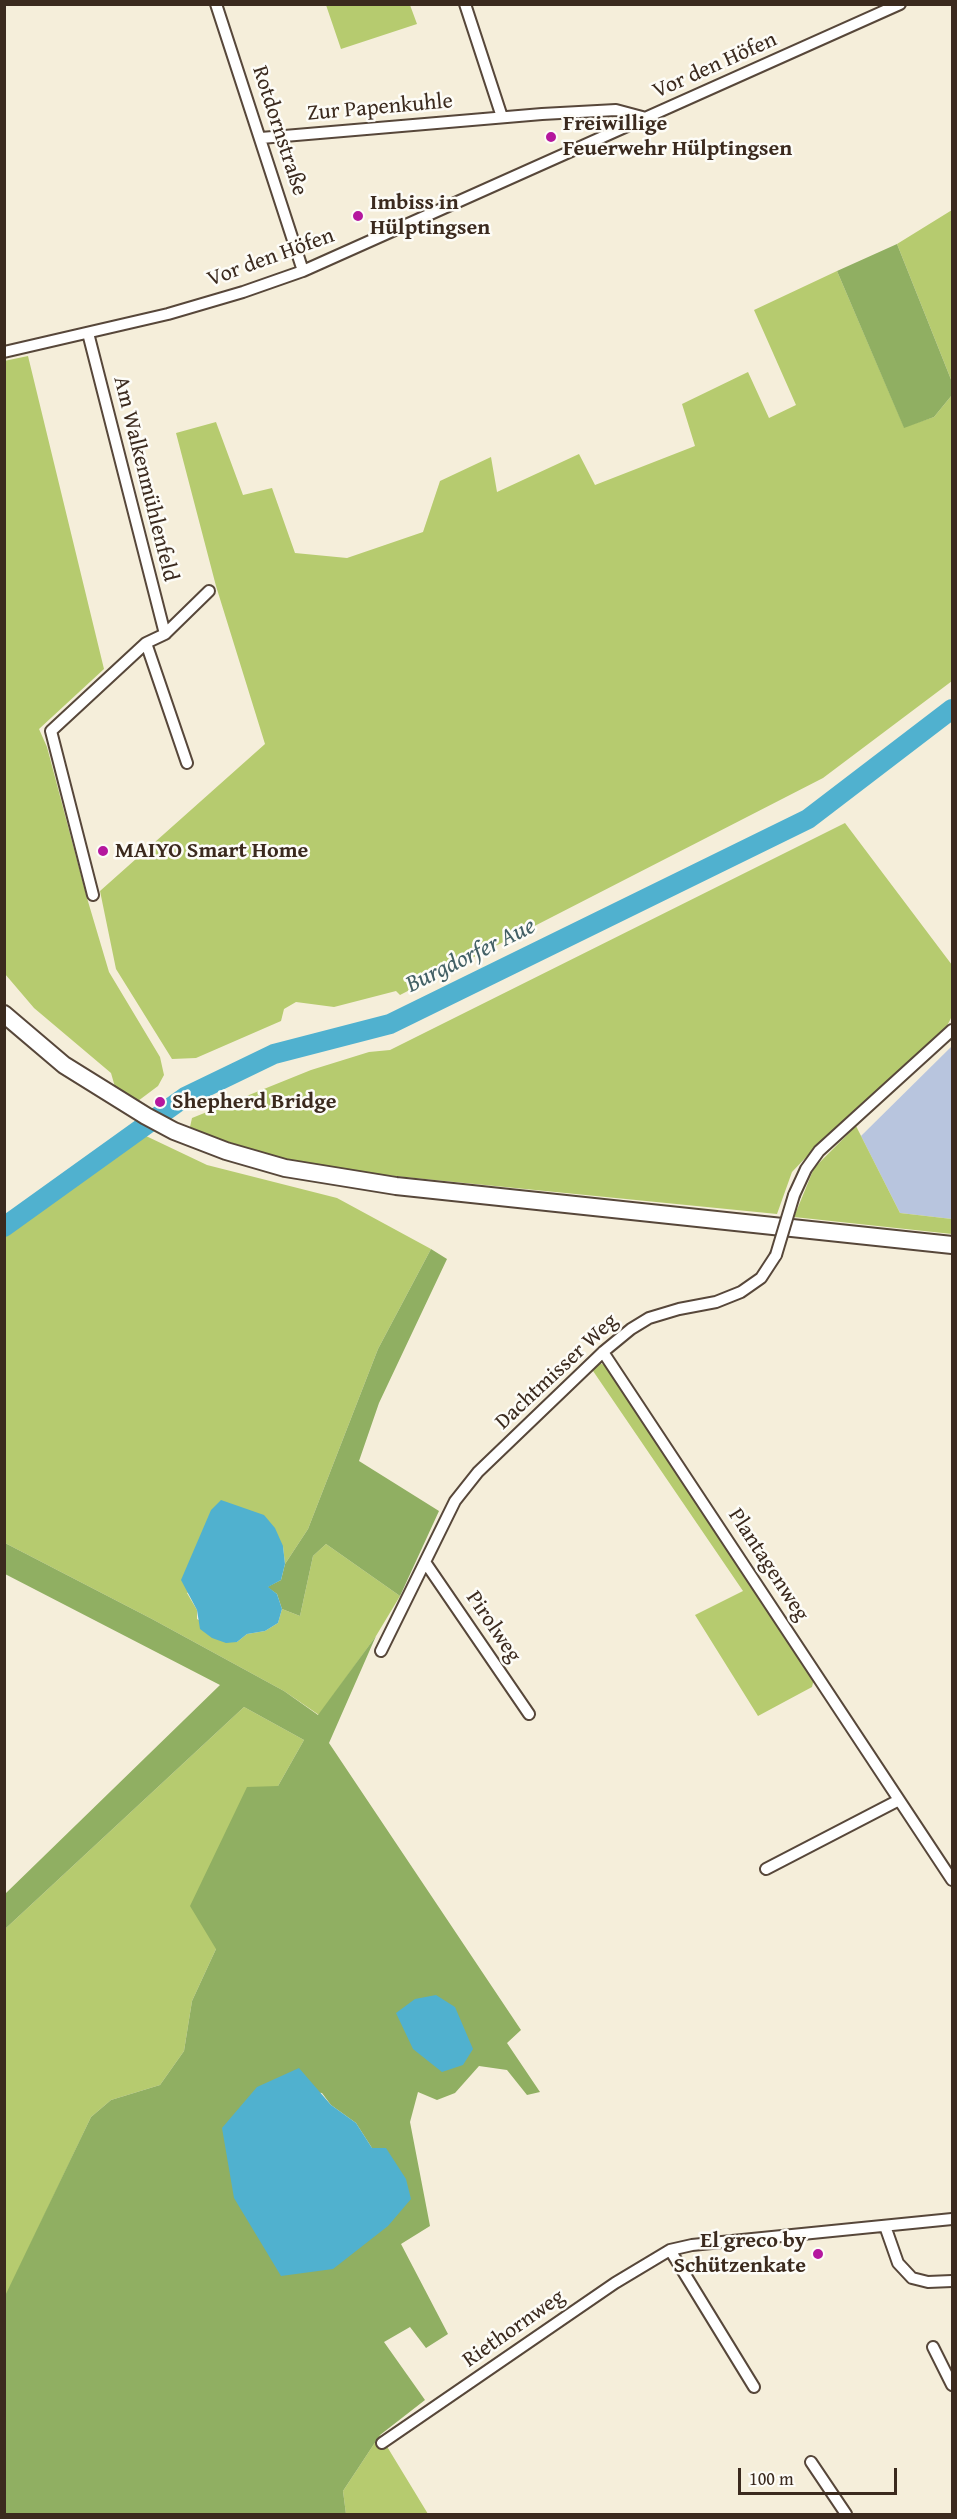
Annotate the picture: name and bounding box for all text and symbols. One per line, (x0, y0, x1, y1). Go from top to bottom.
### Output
street label: Vor den Höfen (649, 27, 781, 105)
street label: Rotdornstraße (246, 63, 312, 199)
street label: Zur Papenkuhle (306, 88, 454, 128)
place label: Freiwillige Feuerwehr Hülptingsen (563, 111, 792, 162)
marker: Freiwillige Feuerwehr Hülptingsen (544, 130, 558, 144)
place label: Imbiss in Hülptingsen (370, 190, 490, 242)
marker: Imbiss in Hülptingsen (351, 209, 365, 223)
street label: Vor den Höfen (204, 223, 338, 293)
street label: Am Walkenmühlenfeld (107, 374, 183, 584)
place label: MAIYO Smart Home (115, 838, 308, 864)
marker: MAIYO Smart Home (96, 844, 110, 858)
water label: Burgdorfer Aue (402, 912, 540, 1000)
place label: Shepherd Bridge (172, 1089, 337, 1115)
marker: Shepherd Bridge (153, 1095, 167, 1109)
street label: Dachtmisser Weg (490, 1308, 624, 1436)
street label: Plantagenweg (722, 1504, 814, 1626)
street label: Pirolweg (460, 1586, 526, 1668)
place label: El greco by Schützenkate (673, 2228, 806, 2280)
marker: El greco by Schützenkate (811, 2247, 825, 2261)
street label: Riethornweg (458, 2284, 570, 2374)
scale bar (741, 2456, 900, 2494)
text: 100 m (749, 2465, 794, 2492)

